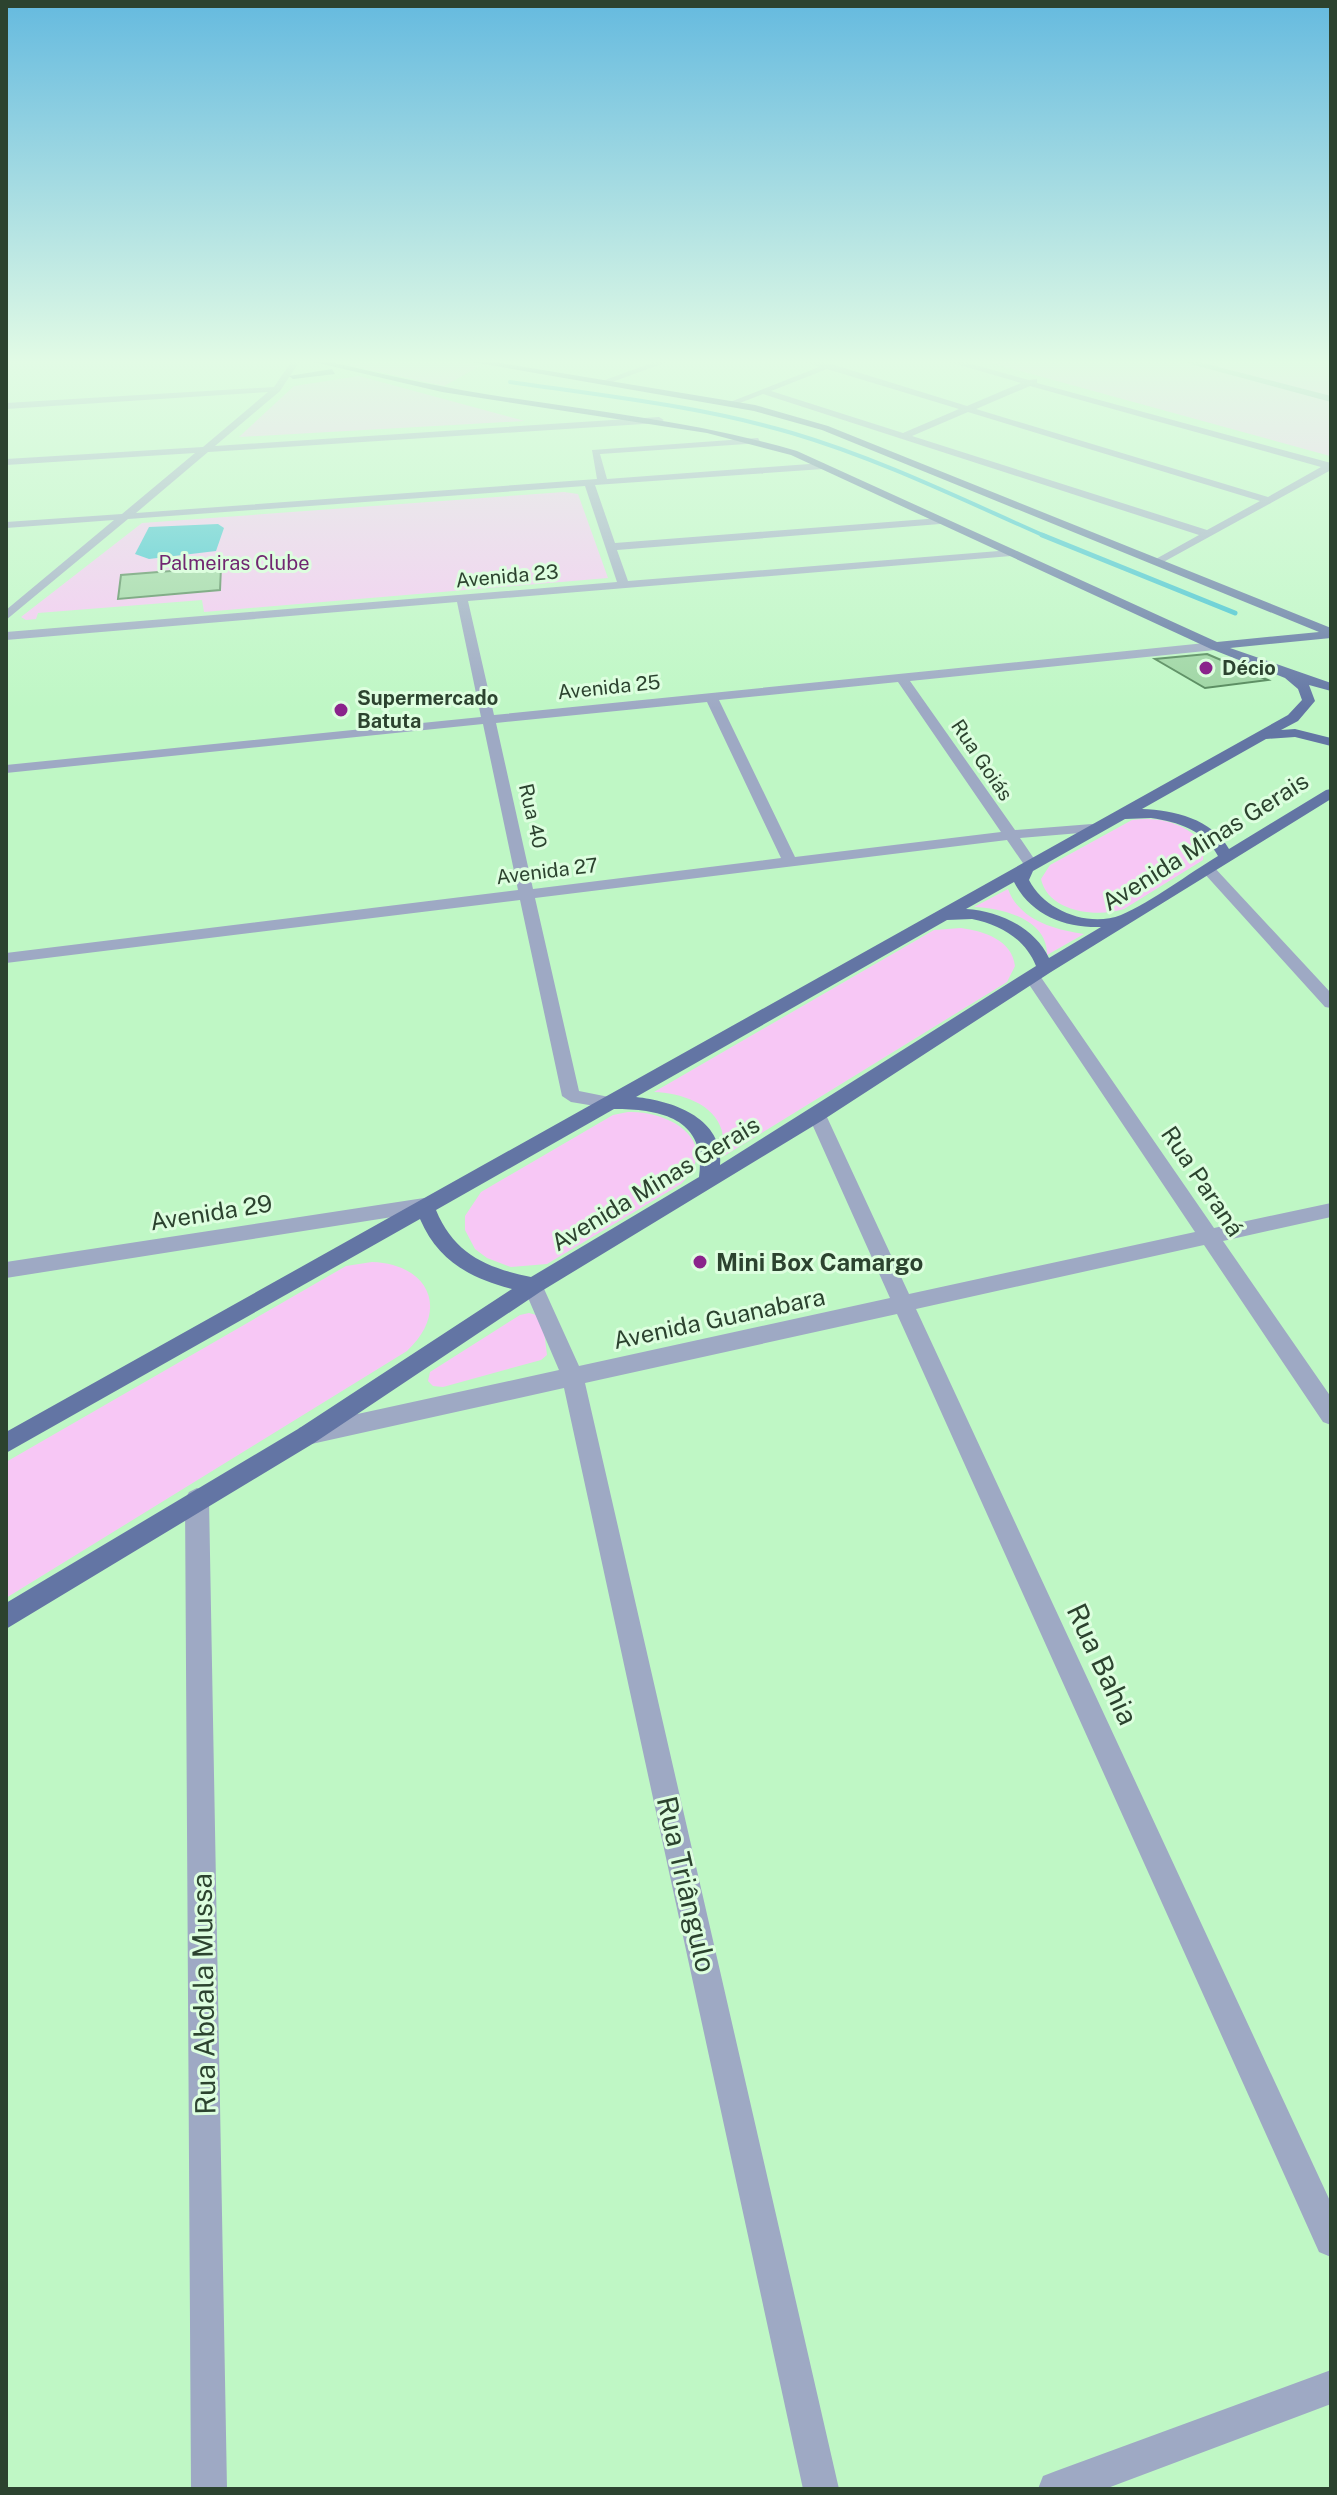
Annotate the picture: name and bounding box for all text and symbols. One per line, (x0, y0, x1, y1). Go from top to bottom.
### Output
park label: Palmeiras Clube (158, 551, 310, 575)
street label: Avenida 23 (455, 560, 559, 592)
place label: Décio (1222, 656, 1276, 680)
marker: Décio (1197, 659, 1215, 677)
street label: Avenida 25 (556, 670, 662, 704)
place label: Supermercado Batuta (357, 686, 498, 733)
marker: Supermercado Batuta (332, 701, 350, 719)
street label: Rua Goiás (946, 715, 1018, 805)
street label: Avenida Minas Gerais (1097, 766, 1313, 916)
street label: Rua 40 (514, 781, 552, 851)
street label: Avenida 27 (495, 853, 599, 889)
street label: Avenida Minas Gerais (546, 1110, 764, 1256)
street label: Rua Paraná (1156, 1121, 1250, 1241)
street label: Avenida 29 (148, 1189, 274, 1235)
place label: Mini Box Camargo (716, 1248, 923, 1276)
marker: Mini Box Camargo (691, 1253, 709, 1271)
street label: Avenida Guanabara (611, 1282, 827, 1354)
street label: Rua Bahia (1061, 1598, 1145, 1730)
street label: Rua Triângulo (651, 1793, 723, 1975)
street label: Rua Abdala Mussa (184, 1873, 222, 2115)

